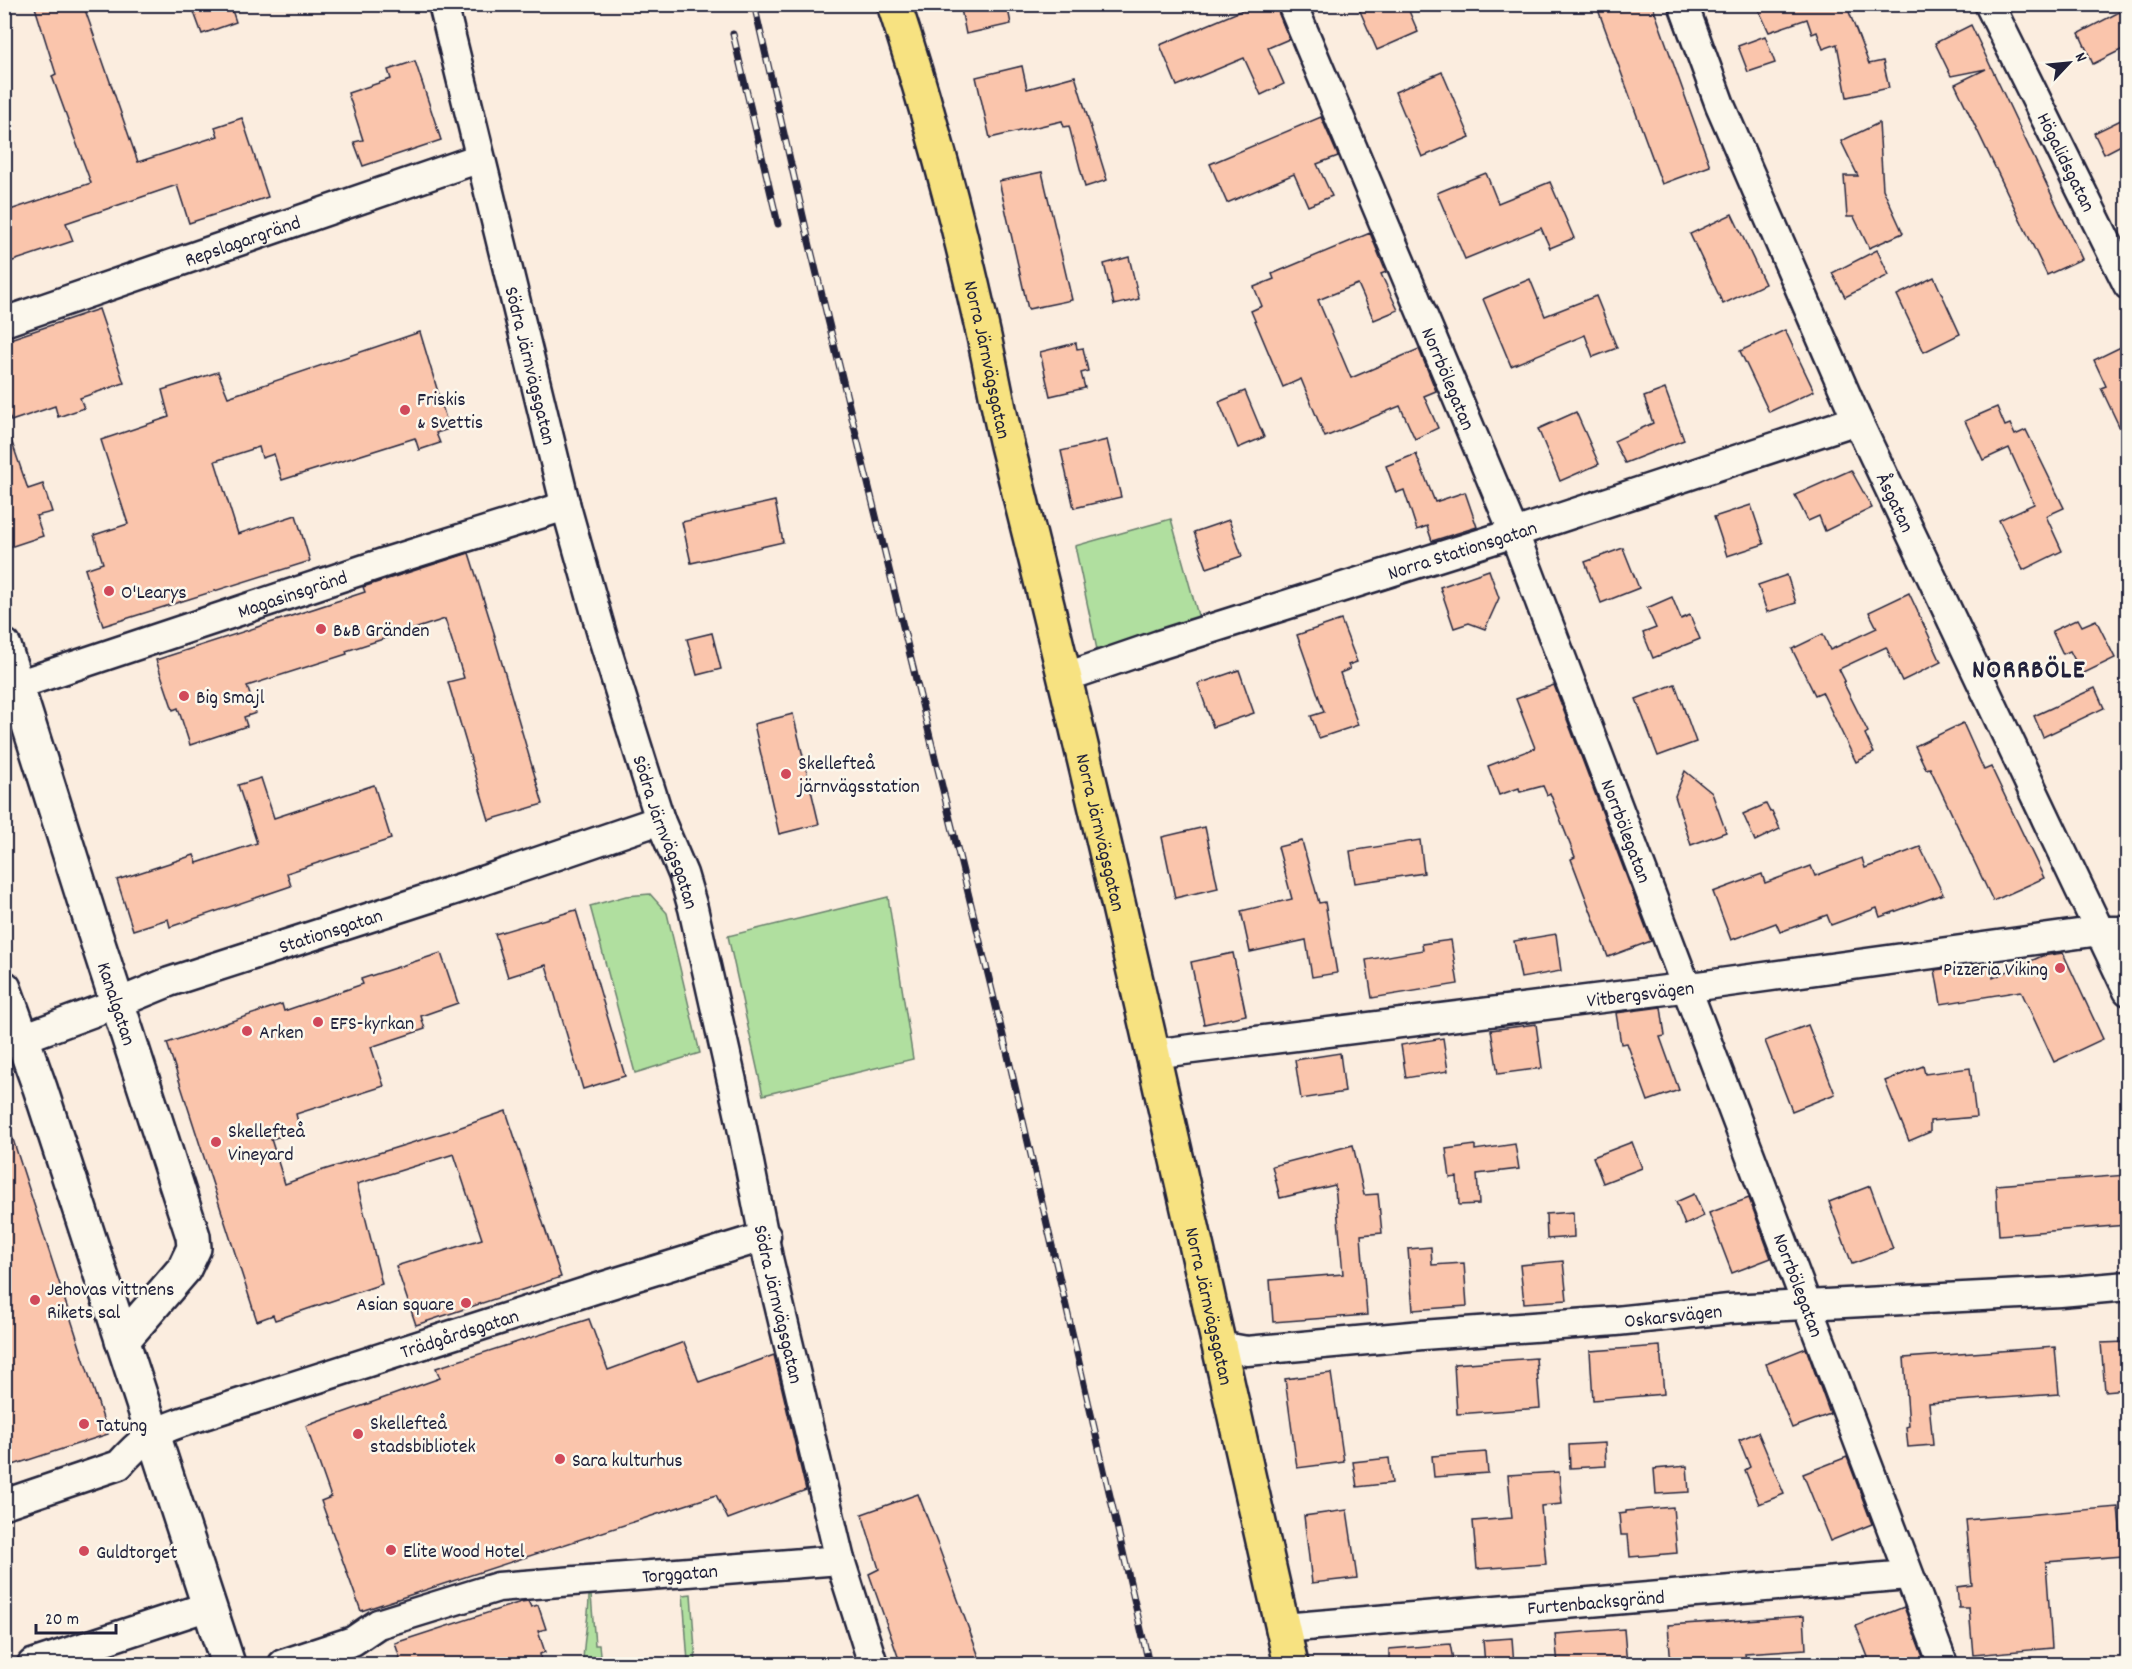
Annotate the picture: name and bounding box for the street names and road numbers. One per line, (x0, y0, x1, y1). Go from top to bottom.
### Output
street label: Högalidsgatan (2028, 109, 2101, 218)
street label: Repslagargränd (182, 210, 305, 276)
street label: Norra Järnvägsgatan (955, 278, 1016, 442)
street label: Södra Järnvägsgatan (496, 284, 561, 448)
street label: Norrbölegatan (1412, 324, 1480, 435)
street label: Åsgatan (1867, 469, 1919, 538)
street label: Norra Stationsgatan (1385, 515, 1541, 589)
street label: Magasinsgränd (235, 565, 352, 627)
street label: Norra Järnvägsgatan (1066, 751, 1131, 914)
street label: Södra Järnvägsgatan (624, 752, 704, 913)
street label: Norrbölegatan (1592, 776, 1656, 888)
street label: Stationsgatan (276, 903, 387, 963)
street label: Kanalgatan (88, 959, 141, 1050)
street label: Vitbergsvägen (1585, 976, 1696, 1017)
street label: Södra Järnvägsgatan (745, 1223, 808, 1387)
street label: Norra Järnvägsgatan (1176, 1225, 1238, 1388)
street label: Norrbölegatan (1764, 1230, 1829, 1342)
street label: Oskarsvägen (1623, 1299, 1724, 1337)
street label: Trädgårdsgatan (397, 1303, 523, 1368)
street label: Torggatan (641, 1559, 719, 1593)
street label: Furtenbacksgränd (1526, 1585, 1666, 1624)

